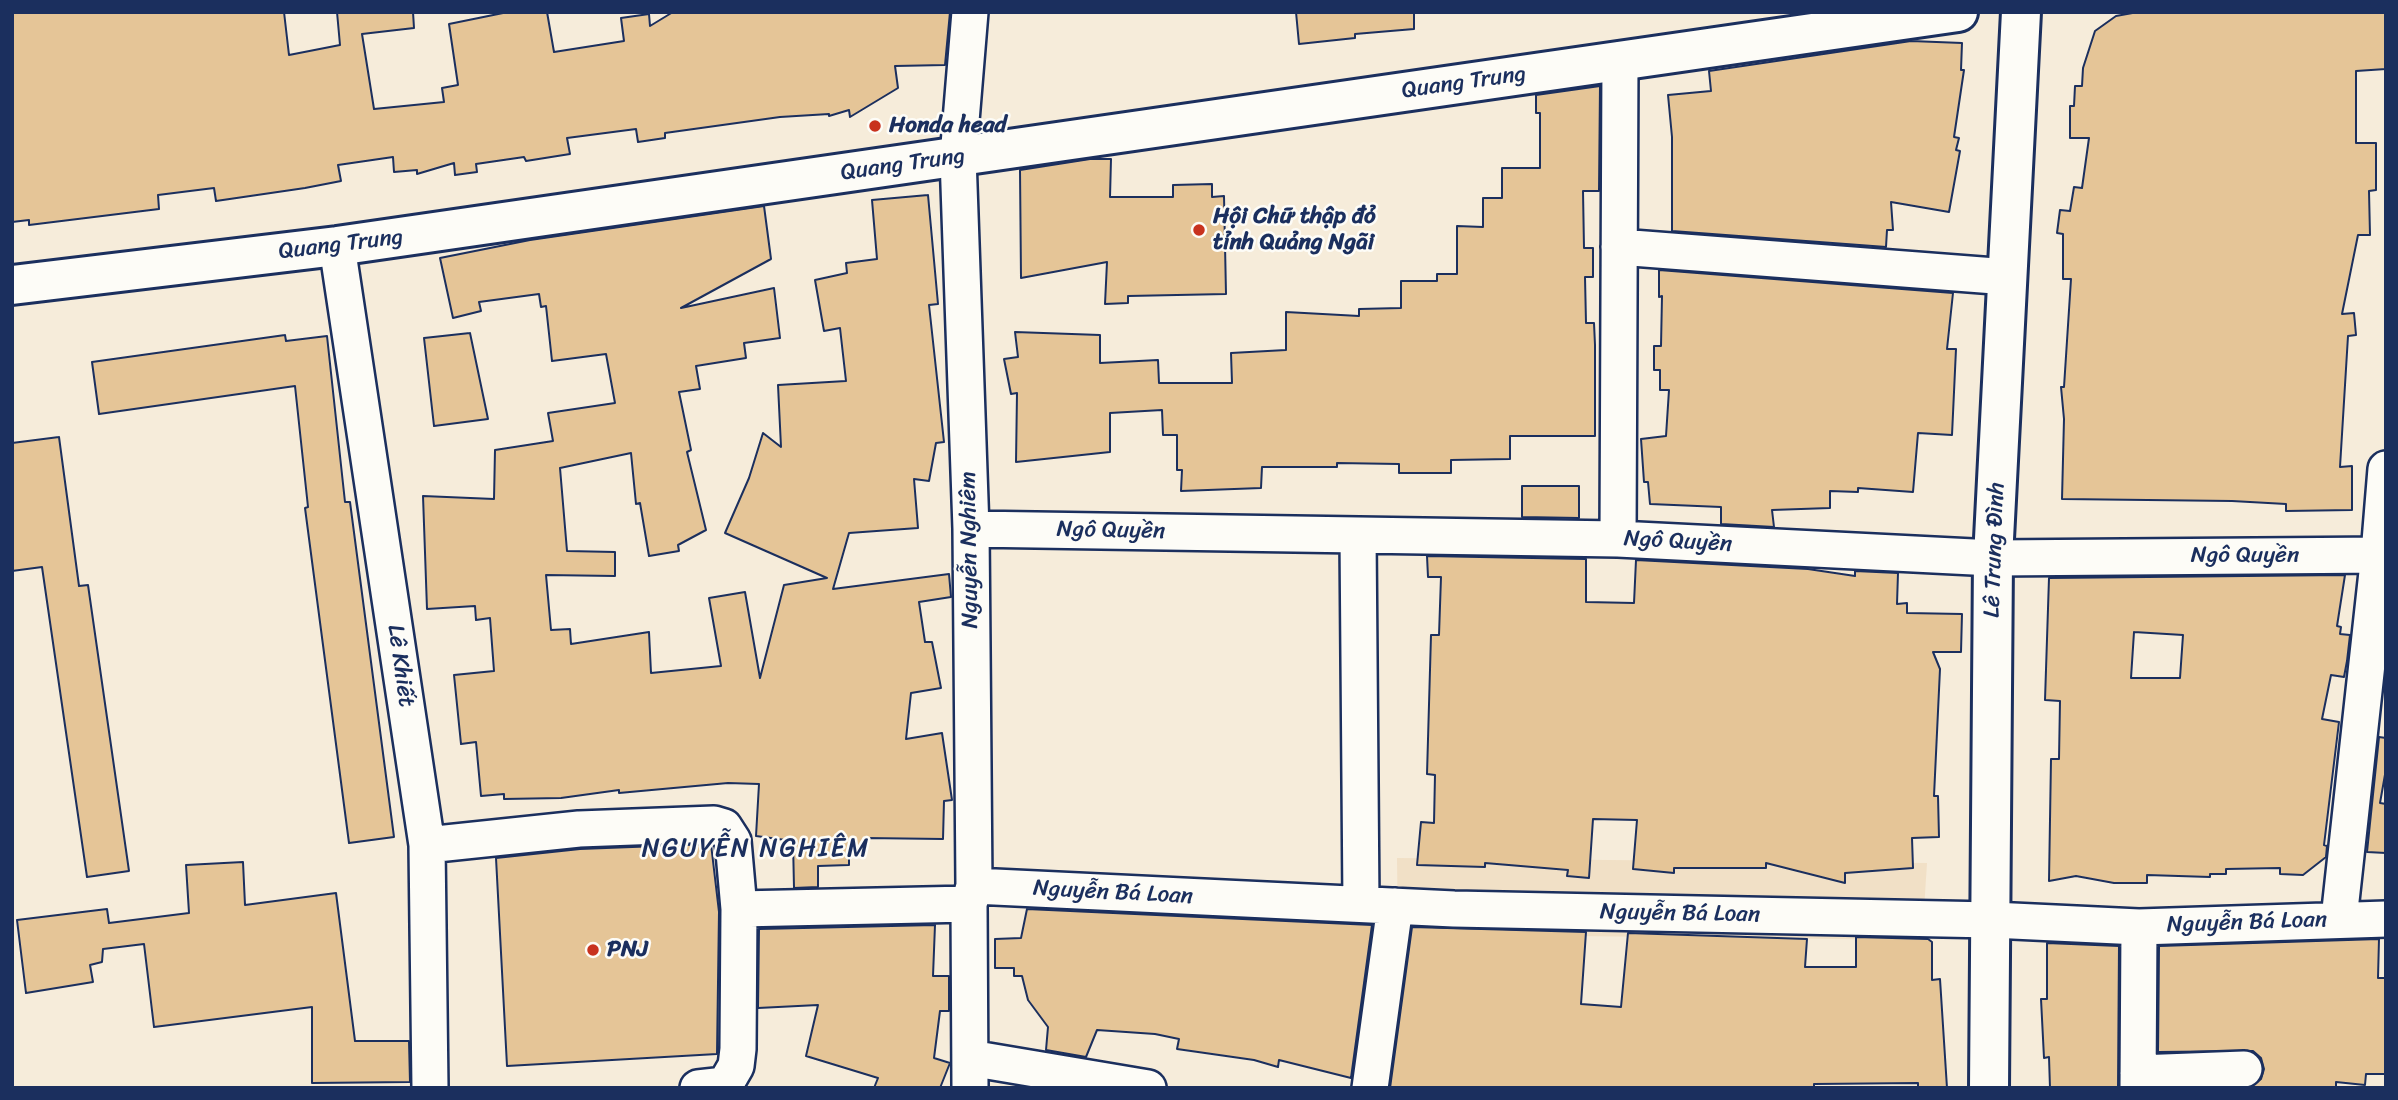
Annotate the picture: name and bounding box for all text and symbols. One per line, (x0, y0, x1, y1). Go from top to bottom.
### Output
street label: Quang Trung (1400, 61, 1528, 105)
place label: Honda head (889, 112, 1007, 140)
marker: Honda head (867, 118, 883, 134)
street label: Quang Trung (839, 143, 967, 187)
place label: Hội Chữ thập đỏ tỉnh Quảng Ngãi (1213, 203, 1376, 257)
marker: Hội Chữ thập đỏ tỉnh Quảng Ngãi (1191, 222, 1207, 238)
street label: Quang Trung (277, 224, 405, 266)
street label: Nguyễn Nghiêm (955, 471, 985, 629)
street label: Lê Trung Đình (1979, 482, 2011, 618)
street label: Ngô Quyền (1056, 516, 1166, 546)
street label: Ngô Quyền (1623, 525, 1733, 559)
street label: Ngô Quyền (2191, 542, 2299, 570)
street label: Lê Khiết (381, 623, 419, 709)
district label: NGUYỄN NGHIÊM (643, 833, 869, 865)
street label: Nguyễn Bá Loan (1032, 875, 1194, 911)
street label: Nguyễn Bá Loan (1600, 899, 1760, 929)
street label: Nguyễn Bá Loan (2166, 906, 2328, 940)
place label: PNJ (607, 936, 648, 964)
marker: PNJ (585, 942, 601, 958)

